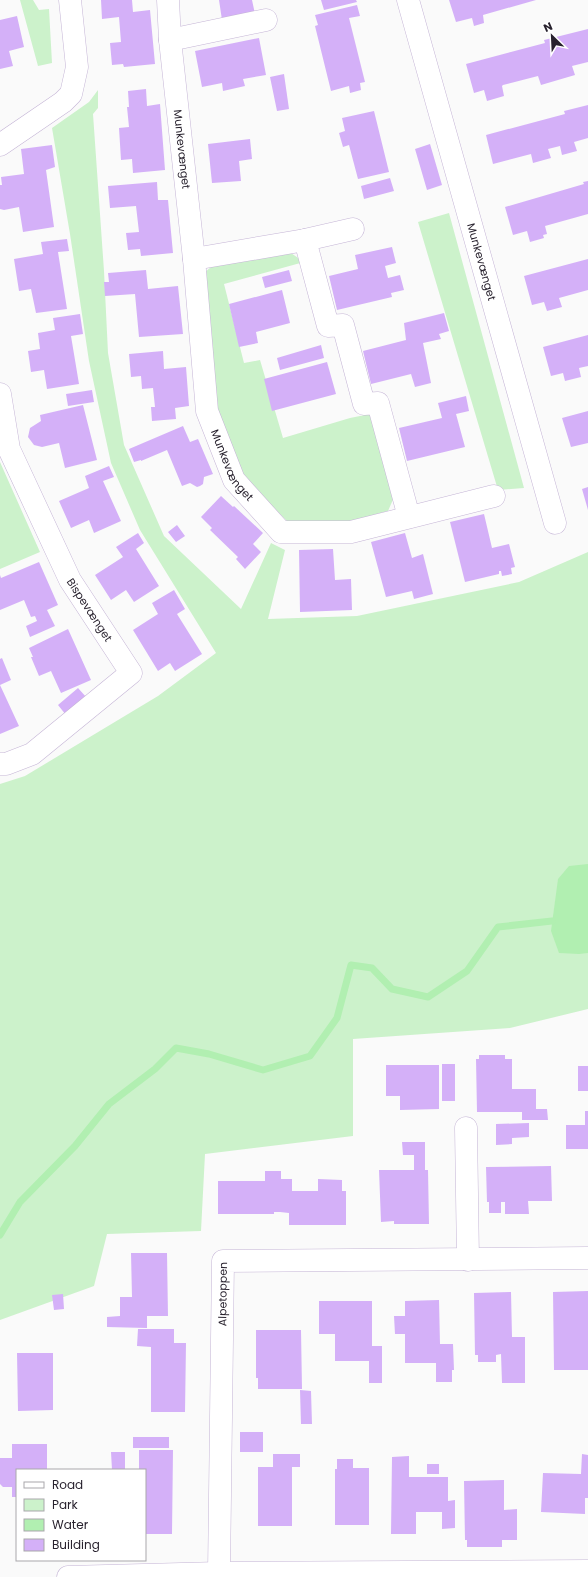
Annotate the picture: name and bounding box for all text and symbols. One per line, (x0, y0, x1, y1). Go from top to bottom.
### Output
north arrow (532, 16, 572, 56)
text: N (541, 18, 555, 36)
street label: Munkevænget (170, 109, 194, 190)
street label: Munkevænget (463, 221, 500, 302)
street label: Munkevænget (207, 427, 257, 505)
street label: Bispevænget (63, 575, 116, 645)
street label: Alpetoppen (214, 1262, 231, 1326)
legend (16, 1469, 146, 1561)
text: Road (52, 1476, 83, 1493)
text: Park (52, 1496, 79, 1513)
text: Water (52, 1516, 89, 1533)
text: Building (52, 1536, 100, 1553)

